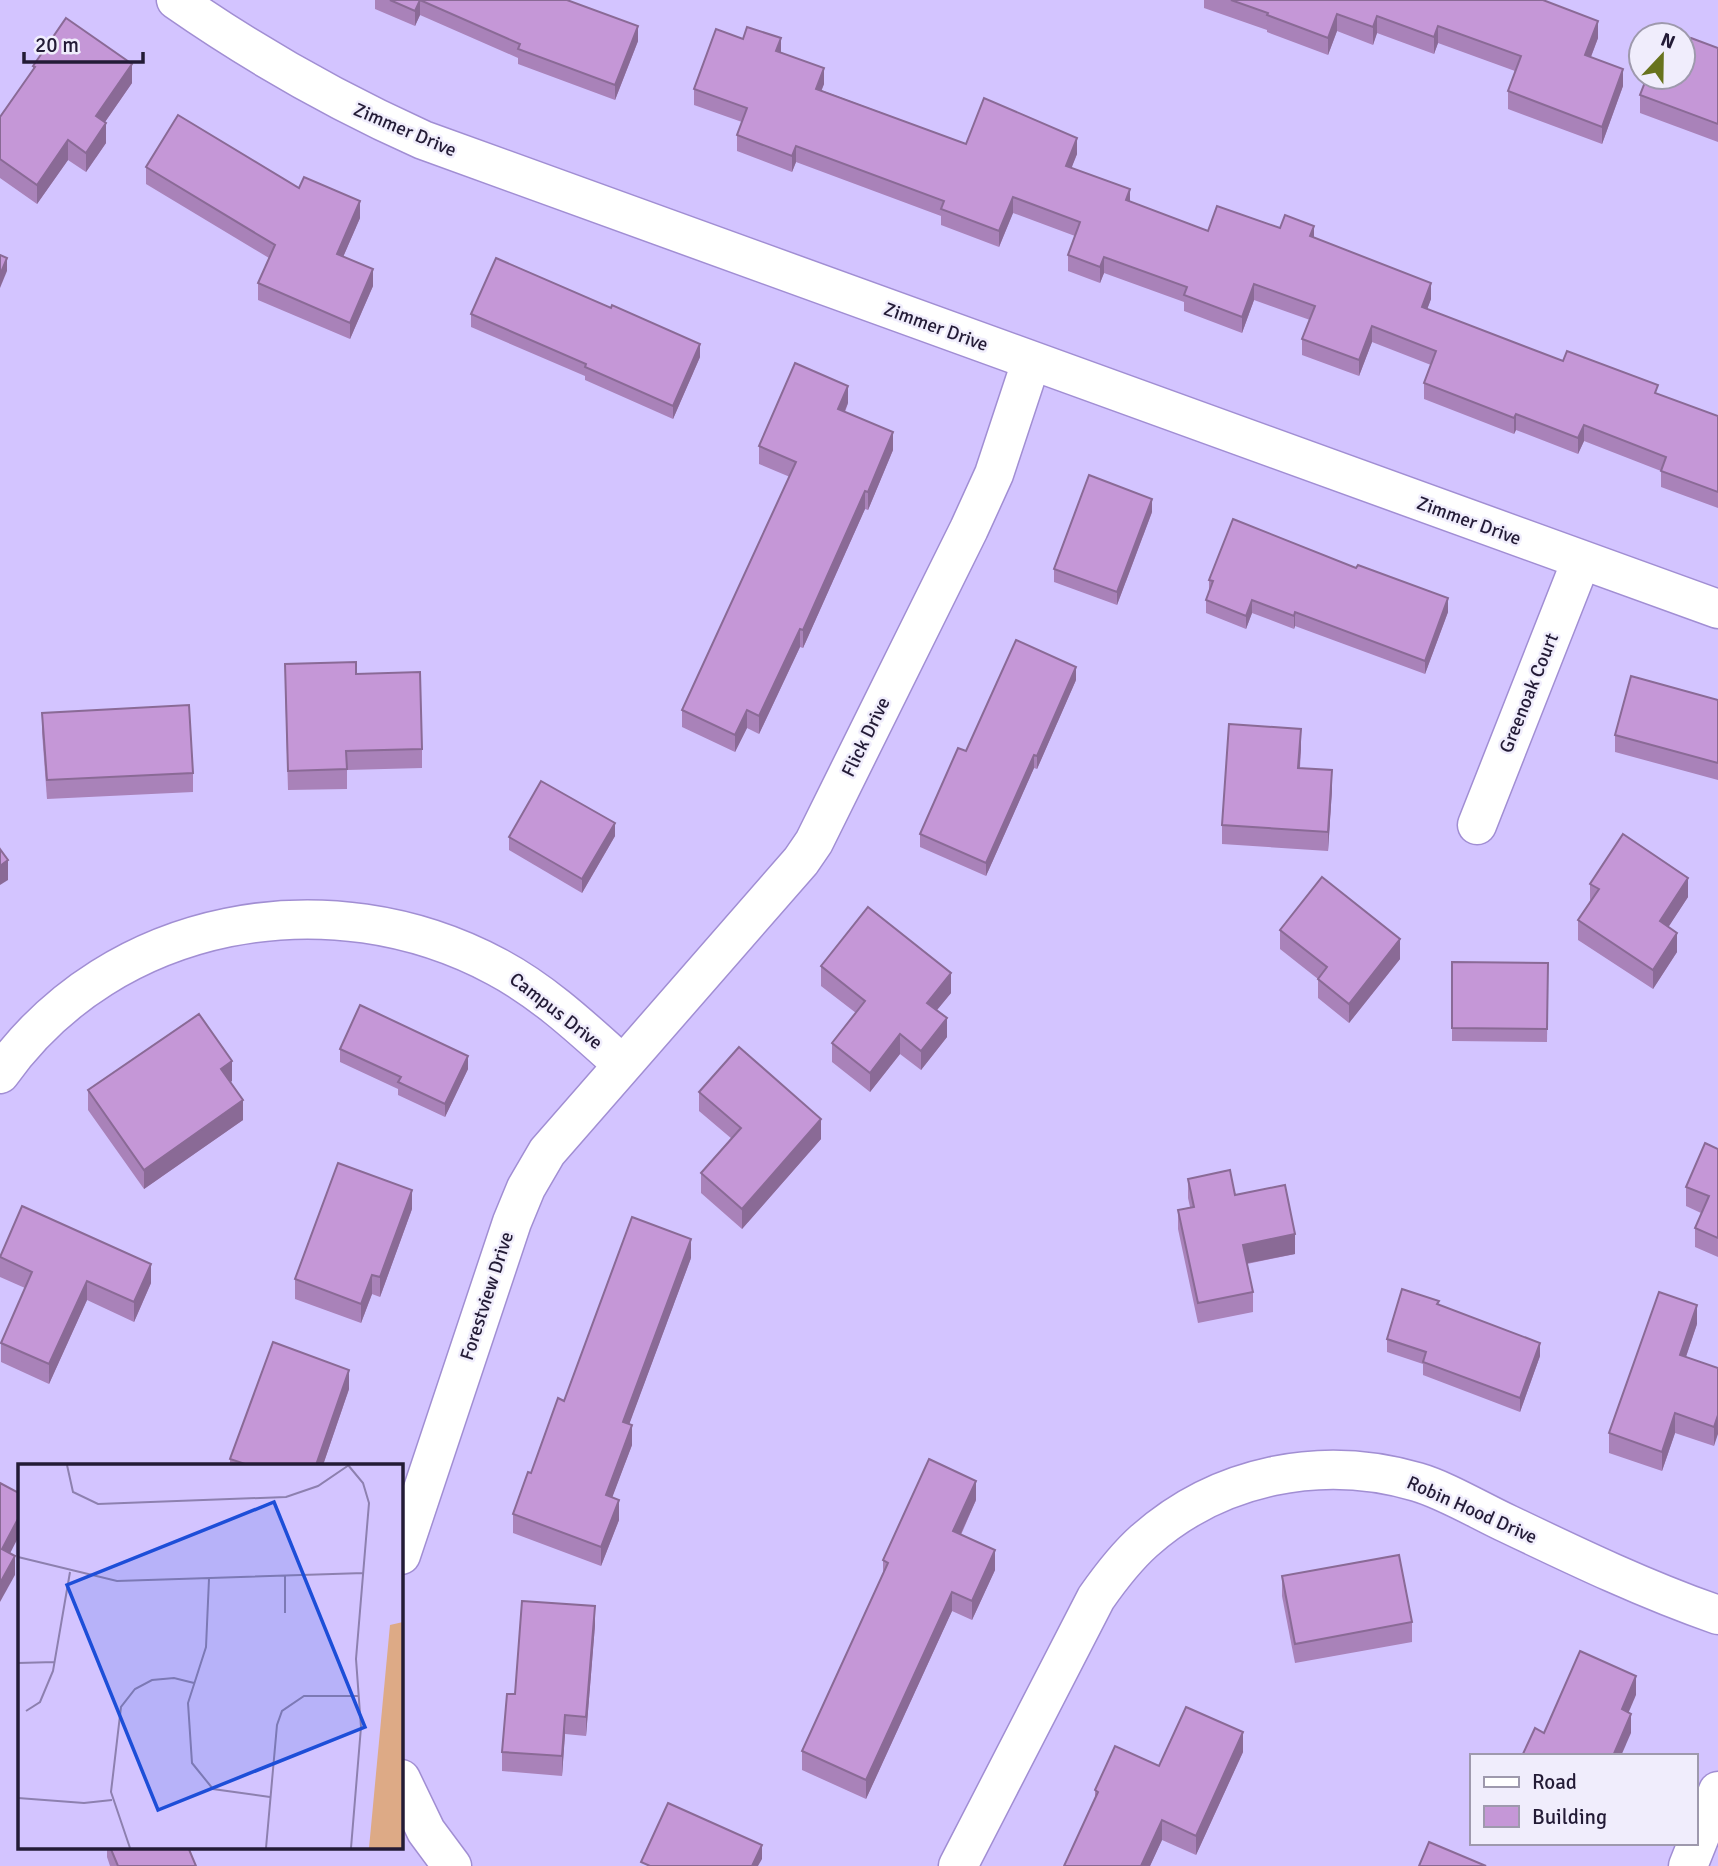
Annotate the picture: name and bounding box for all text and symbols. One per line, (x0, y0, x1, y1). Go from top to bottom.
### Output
scale bar (24, 21, 144, 65)
north arrow (1627, 21, 1697, 91)
text: N (1657, 28, 1679, 55)
text: 20 m (35, 32, 79, 58)
street label: Zimmer Drive (350, 98, 460, 162)
street label: Zimmer Drive (881, 297, 991, 357)
street label: Zimmer Drive (1414, 491, 1524, 551)
street label: Greenoak Court (1494, 629, 1564, 756)
street label: Flick Drive (836, 693, 896, 781)
street label: Campus Drive (505, 967, 607, 1055)
street label: Forestview Drive (455, 1229, 519, 1363)
inset map (18, 1464, 402, 1848)
street label: Robin Hood Drive (1403, 1471, 1541, 1549)
legend (1470, 1754, 1697, 1845)
text: Road (1532, 1769, 1577, 1795)
text: Building (1532, 1804, 1607, 1830)

